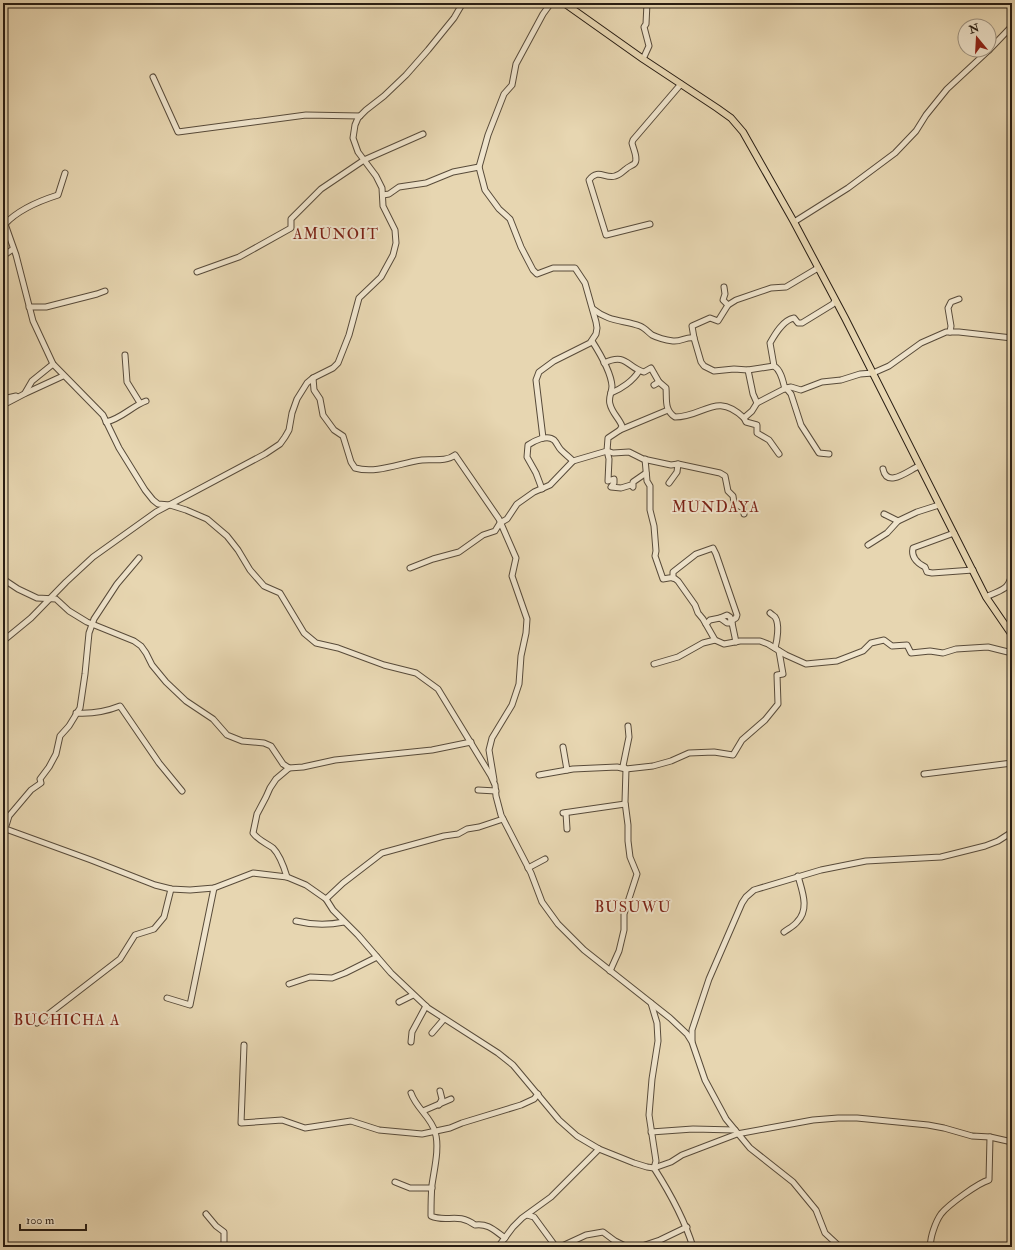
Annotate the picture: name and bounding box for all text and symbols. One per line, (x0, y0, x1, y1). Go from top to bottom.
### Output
north arrow (957, 18, 997, 58)
text: N (966, 21, 982, 37)
district label: AMUNOIT (292, 225, 379, 244)
district label: MUNDAYA (672, 498, 760, 517)
district label: BUSUWU (594, 898, 672, 917)
district label: BUCHICHA A (14, 1011, 120, 1030)
scale bar (20, 1206, 86, 1232)
text: 100 m (26, 1213, 55, 1228)

